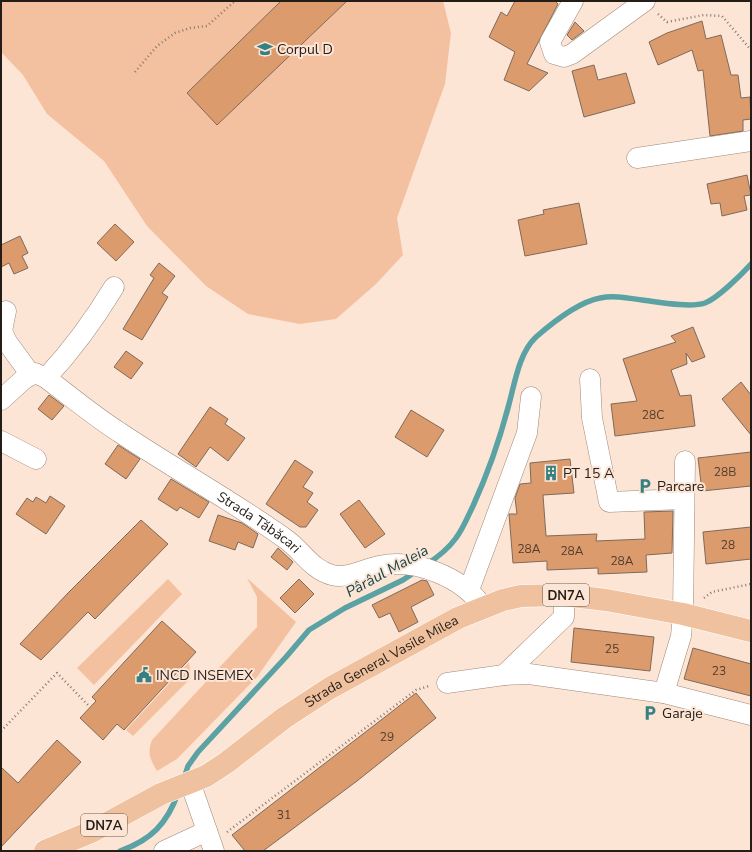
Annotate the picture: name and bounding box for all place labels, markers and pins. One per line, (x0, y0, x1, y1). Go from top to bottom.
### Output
school or university icon: Corpul D (256, 40, 274, 58)
place label: Corpul D (277, 40, 333, 59)
building icon: PT 15 A (542, 464, 560, 482)
place label: PT 15 A (563, 464, 614, 483)
parking icon: Parcare (636, 477, 654, 495)
place label: Parcare (657, 477, 704, 496)
public building icon: INCD INSEMEX (135, 666, 153, 684)
place label: INCD INSEMEX (156, 666, 253, 685)
parking icon: Garaje (641, 704, 659, 722)
place label: Garaje (662, 704, 703, 723)

